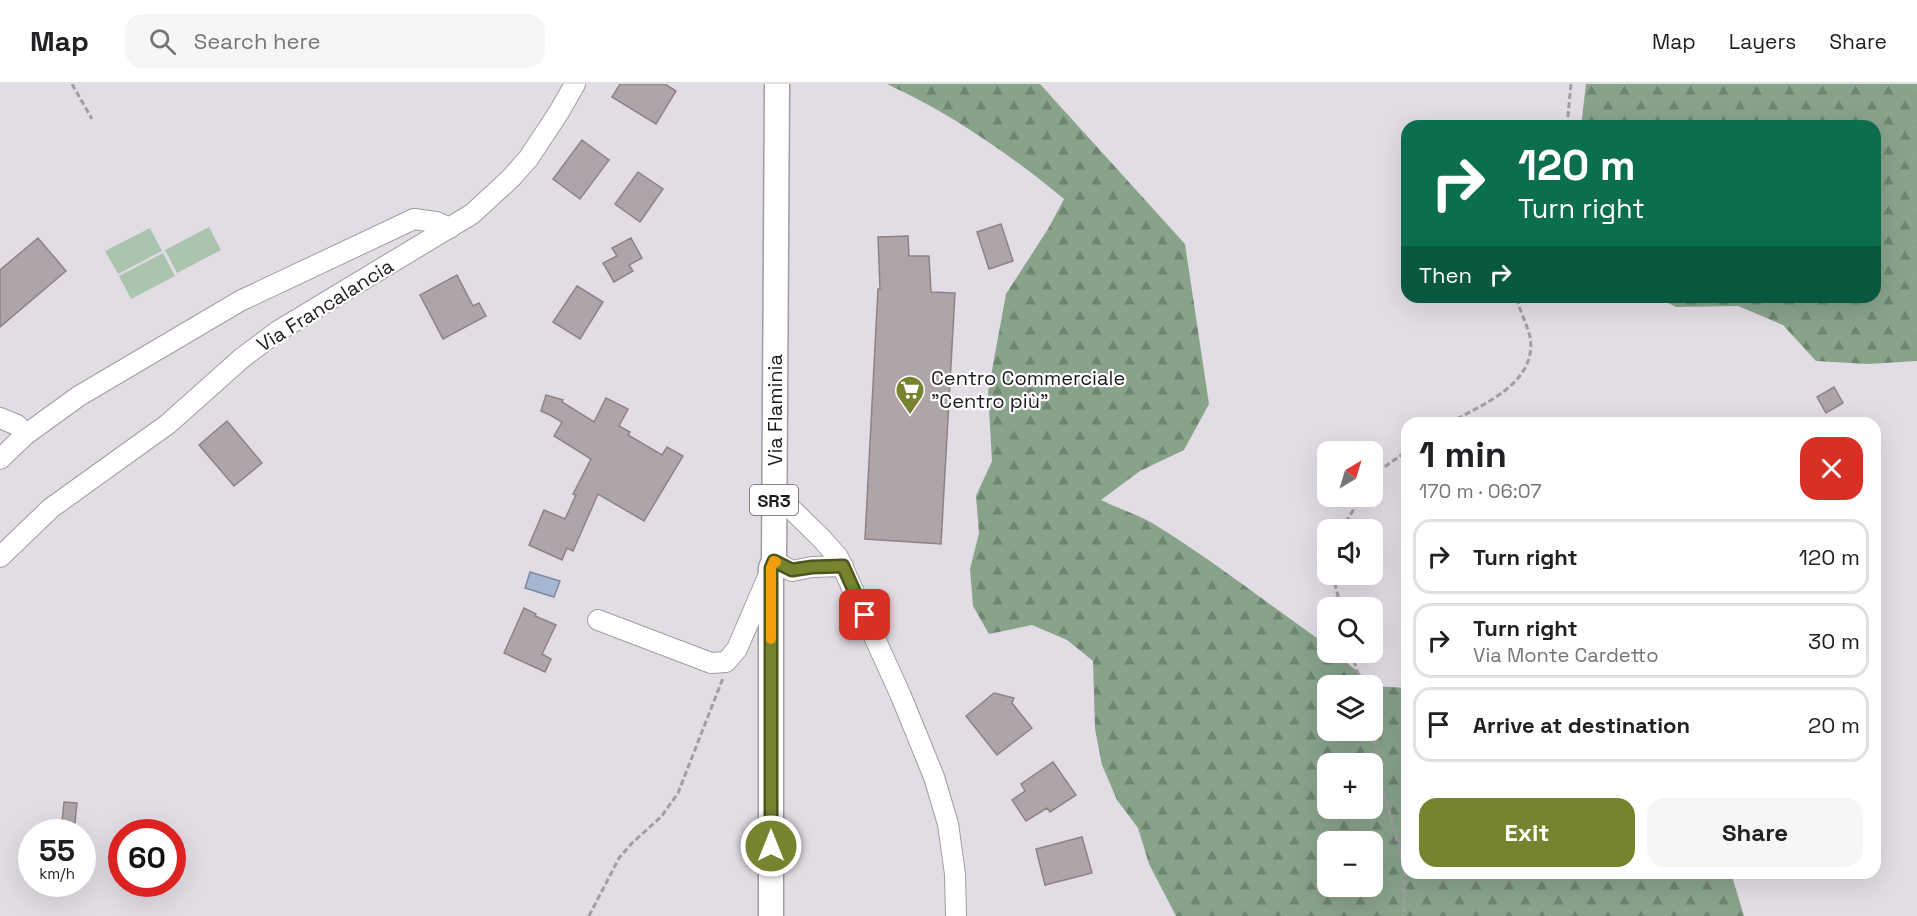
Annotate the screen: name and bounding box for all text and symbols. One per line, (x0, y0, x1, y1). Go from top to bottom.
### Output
search box (125, 14, 545, 68)
text: Map (30, 23, 89, 59)
icon: search (146, 25, 179, 58)
text: Search here (194, 27, 321, 55)
text: Map (1652, 28, 1696, 55)
text: Layers (1729, 28, 1796, 55)
text: Share (1829, 28, 1887, 55)
text: 120 m (1518, 139, 1636, 192)
icon: right (1419, 144, 1497, 222)
text: Turn right (1518, 191, 1645, 226)
street label: Via Francalancia (252, 253, 398, 357)
icon: right (1484, 258, 1517, 291)
text: Then (1419, 261, 1472, 289)
street label: Via Flaminia (762, 354, 788, 466)
place label: Centro Commerciale "Centro più" (931, 365, 1125, 414)
supermarket icon: Centro Commerciale "Centro più" (894, 374, 926, 416)
text: 1 min (1419, 432, 1507, 478)
button: close (1800, 437, 1863, 500)
north arrow (1317, 441, 1383, 507)
map controls (1317, 441, 1383, 897)
text: 170 m · 06:07 (1419, 478, 1542, 504)
road number: SR3 (750, 485, 798, 515)
button: sound (1317, 519, 1383, 585)
icon: right (1422, 540, 1455, 573)
text: Turn right (1473, 543, 1578, 571)
text: 120 m (1799, 543, 1860, 571)
pin (839, 589, 890, 640)
button: search (1317, 597, 1383, 663)
icon: arrive (848, 598, 881, 631)
text: Turn right (1473, 614, 1578, 642)
icon: right (1422, 624, 1455, 657)
text: 30 m (1808, 627, 1860, 655)
text: Via Monte Cardetto (1473, 642, 1659, 668)
button: layers (1317, 675, 1383, 741)
icon: arrive (1422, 708, 1455, 741)
text: Arrive at destination (1473, 711, 1690, 739)
text: 20 m (1808, 711, 1860, 739)
button: + (1317, 753, 1383, 819)
button: Exit (1419, 798, 1635, 867)
button: Share (1647, 798, 1863, 867)
position arrow (739, 814, 803, 878)
speed limit sign: 60 (108, 819, 186, 897)
text: 55 (39, 831, 75, 870)
button: − (1317, 831, 1383, 897)
text: km/h (39, 864, 75, 883)

